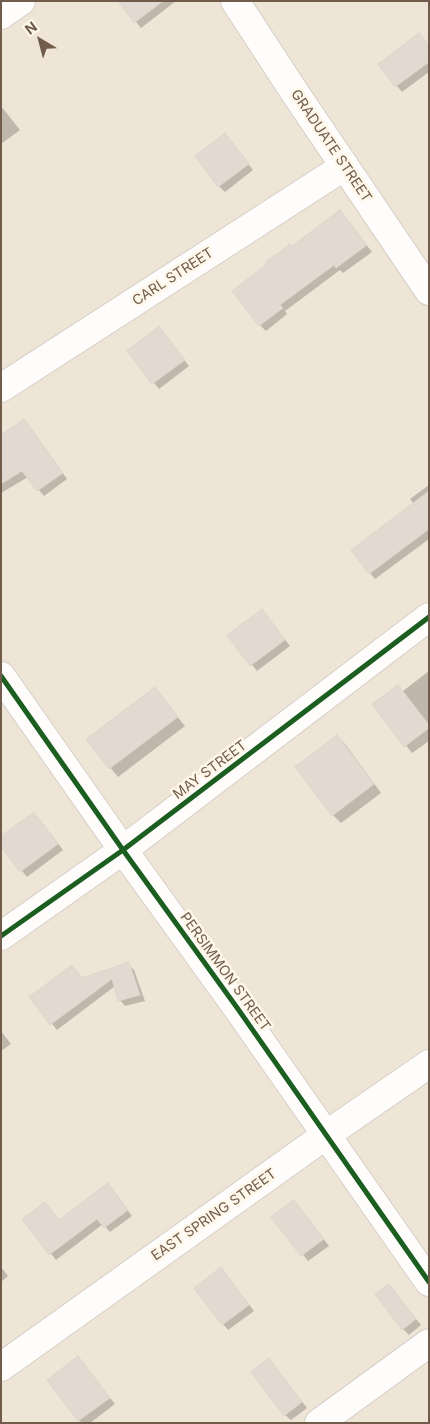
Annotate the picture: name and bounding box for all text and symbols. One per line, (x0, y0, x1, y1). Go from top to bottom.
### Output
north arrow (15, 15, 65, 65)
text: N (21, 18, 40, 38)
street label: GRADUATE STREET (287, 87, 375, 205)
street label: CARL STREET (129, 245, 217, 309)
street label: MAY STREET (170, 737, 250, 803)
street label: PERSIMMON STREET (176, 909, 274, 1035)
street label: EAST SPRING STREET (148, 1166, 280, 1264)

